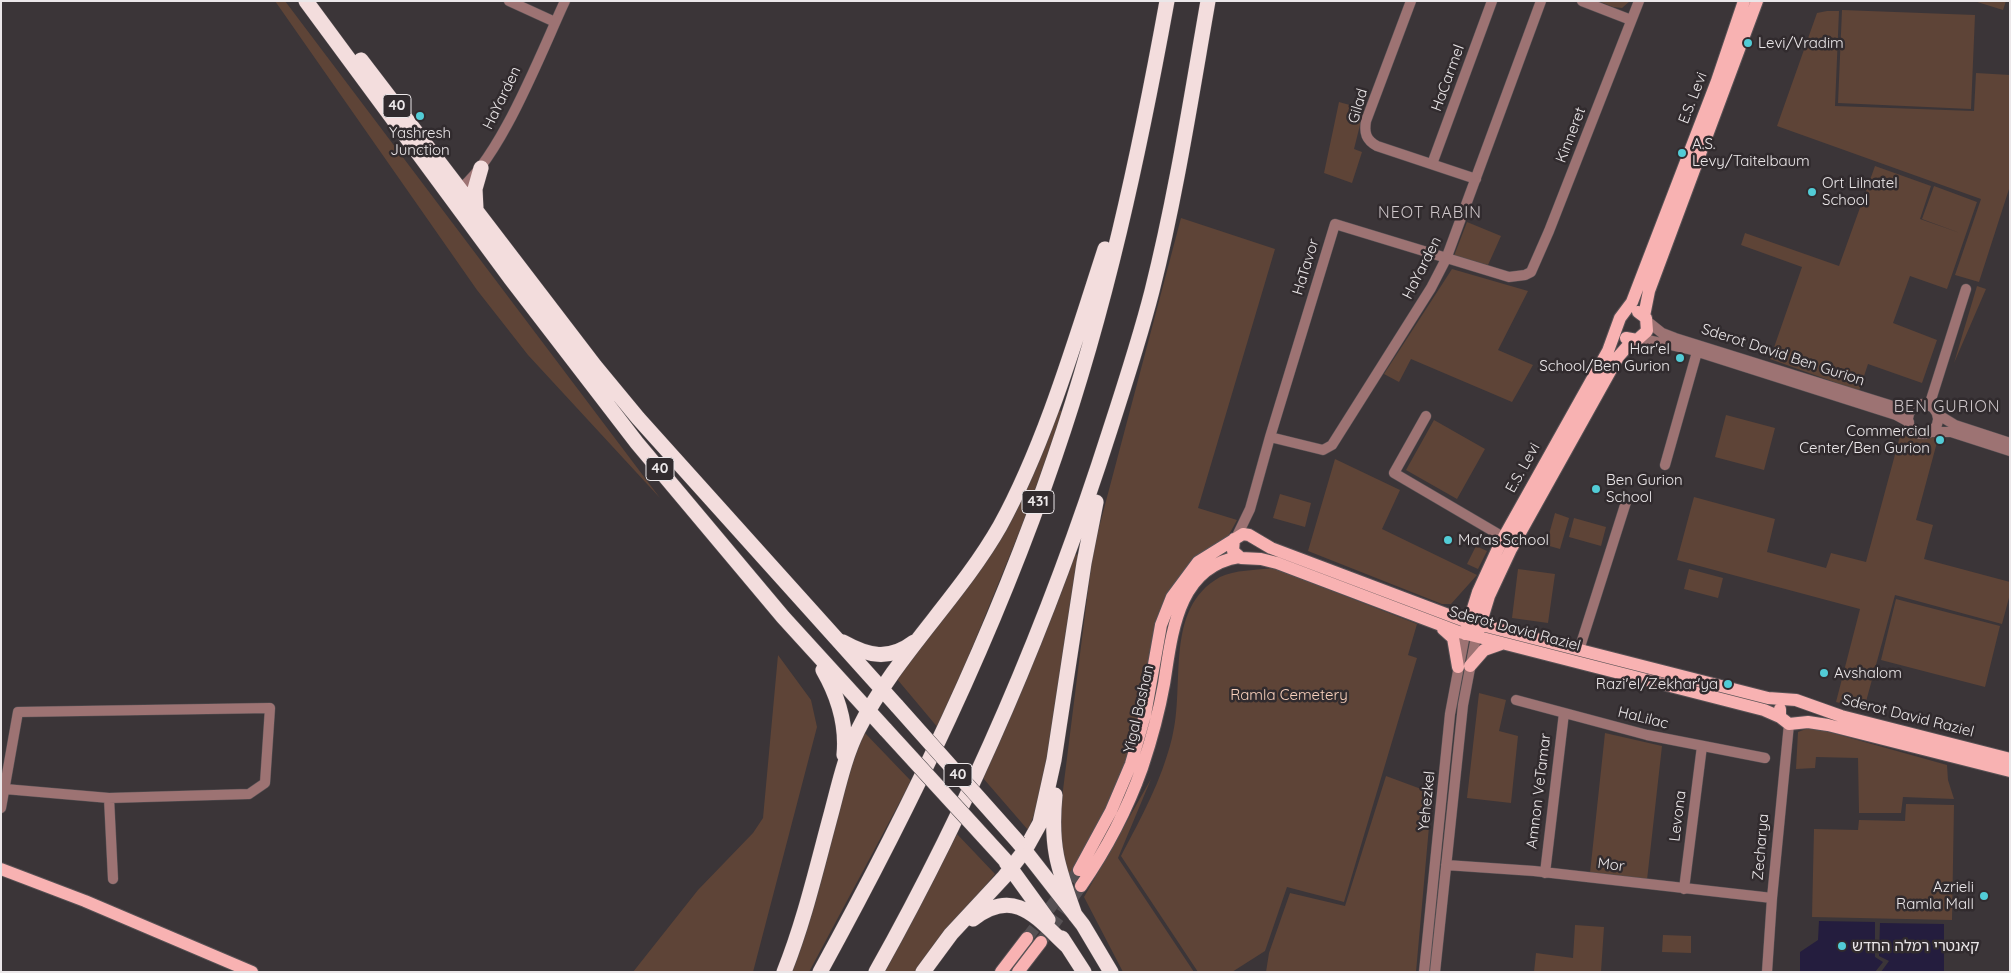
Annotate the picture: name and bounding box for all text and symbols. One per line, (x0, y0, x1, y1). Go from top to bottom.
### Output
place label: Levi/Vradim (1758, 34, 1844, 52)
marker: Levi/Vradim (1742, 37, 1754, 49)
street label: HaCarmel (1428, 42, 1468, 114)
street label: HaYarden (479, 64, 525, 132)
street label: E.S. Levi (1675, 70, 1711, 126)
street label: Gilad (1344, 87, 1372, 125)
road number: 40 (383, 94, 411, 118)
street label: Kinneret (1552, 105, 1590, 165)
marker: Yashresh Junction (414, 110, 426, 122)
place label: Yashresh Junction (389, 124, 451, 159)
place label: A.S. Levy/Taitelbaum (1692, 135, 1810, 170)
marker: A.S. Levy/Taitelbaum (1676, 147, 1688, 159)
place label: Ort Lilnatel School (1822, 174, 1898, 209)
marker: Ort Lilnatel School (1806, 186, 1818, 198)
district label: NEOT RABIN (1377, 203, 1483, 223)
street label: HaYarden (1399, 234, 1445, 302)
street label: HaTavor (1289, 237, 1323, 297)
street label: Sderot David Ben Gurion (1699, 320, 1867, 390)
place label: Har'el School/Ben Gurion (1539, 340, 1670, 375)
marker: Har'el School/Ben Gurion (1674, 352, 1686, 364)
district label: BEN GURION (1892, 397, 2002, 417)
place label: Commercial Center/Ben Gurion (1799, 422, 1930, 457)
marker: Commercial Center/Ben Gurion (1934, 434, 1946, 446)
street label: E.S. Levi (1502, 440, 1544, 496)
road number: 40 (646, 458, 674, 480)
place label: Ben Gurion School (1606, 471, 1683, 506)
marker: Ben Gurion School (1590, 483, 1602, 495)
road number: 431 (1022, 491, 1054, 514)
place label: Ma'as School (1458, 531, 1549, 549)
marker: Ma'as School (1442, 534, 1454, 546)
street label: Sderot David Raziel (1447, 603, 1583, 655)
street label: Yigal Bashan (1120, 663, 1158, 755)
place label: Avshalom (1834, 664, 1902, 682)
marker: Avshalom (1818, 667, 1830, 679)
place label: Razi'el/Zekhar'ya (1596, 675, 1718, 693)
marker: Razi'el/Zekhar'ya (1722, 678, 1734, 690)
park label: Ramla Cemetery (1230, 686, 1348, 704)
street label: Sderot David Raziel (1840, 691, 1976, 741)
street label: HaLilac (1616, 703, 1670, 733)
street label: Amnon VeTamar (1523, 732, 1555, 850)
road number: 40 (944, 764, 972, 786)
street label: Yehezkel (1415, 770, 1439, 832)
street label: Levona (1666, 790, 1690, 842)
street label: Zecharya (1749, 813, 1773, 881)
street label: Mor (1596, 854, 1626, 876)
place label: Azrieli Ramla Mall (1896, 878, 1974, 913)
marker: Azrieli Ramla Mall (1978, 890, 1990, 902)
place label: קאנטרי רמלה החדש (1852, 937, 1979, 955)
marker: קאנטרי רמלה החדש (1836, 940, 1848, 952)

